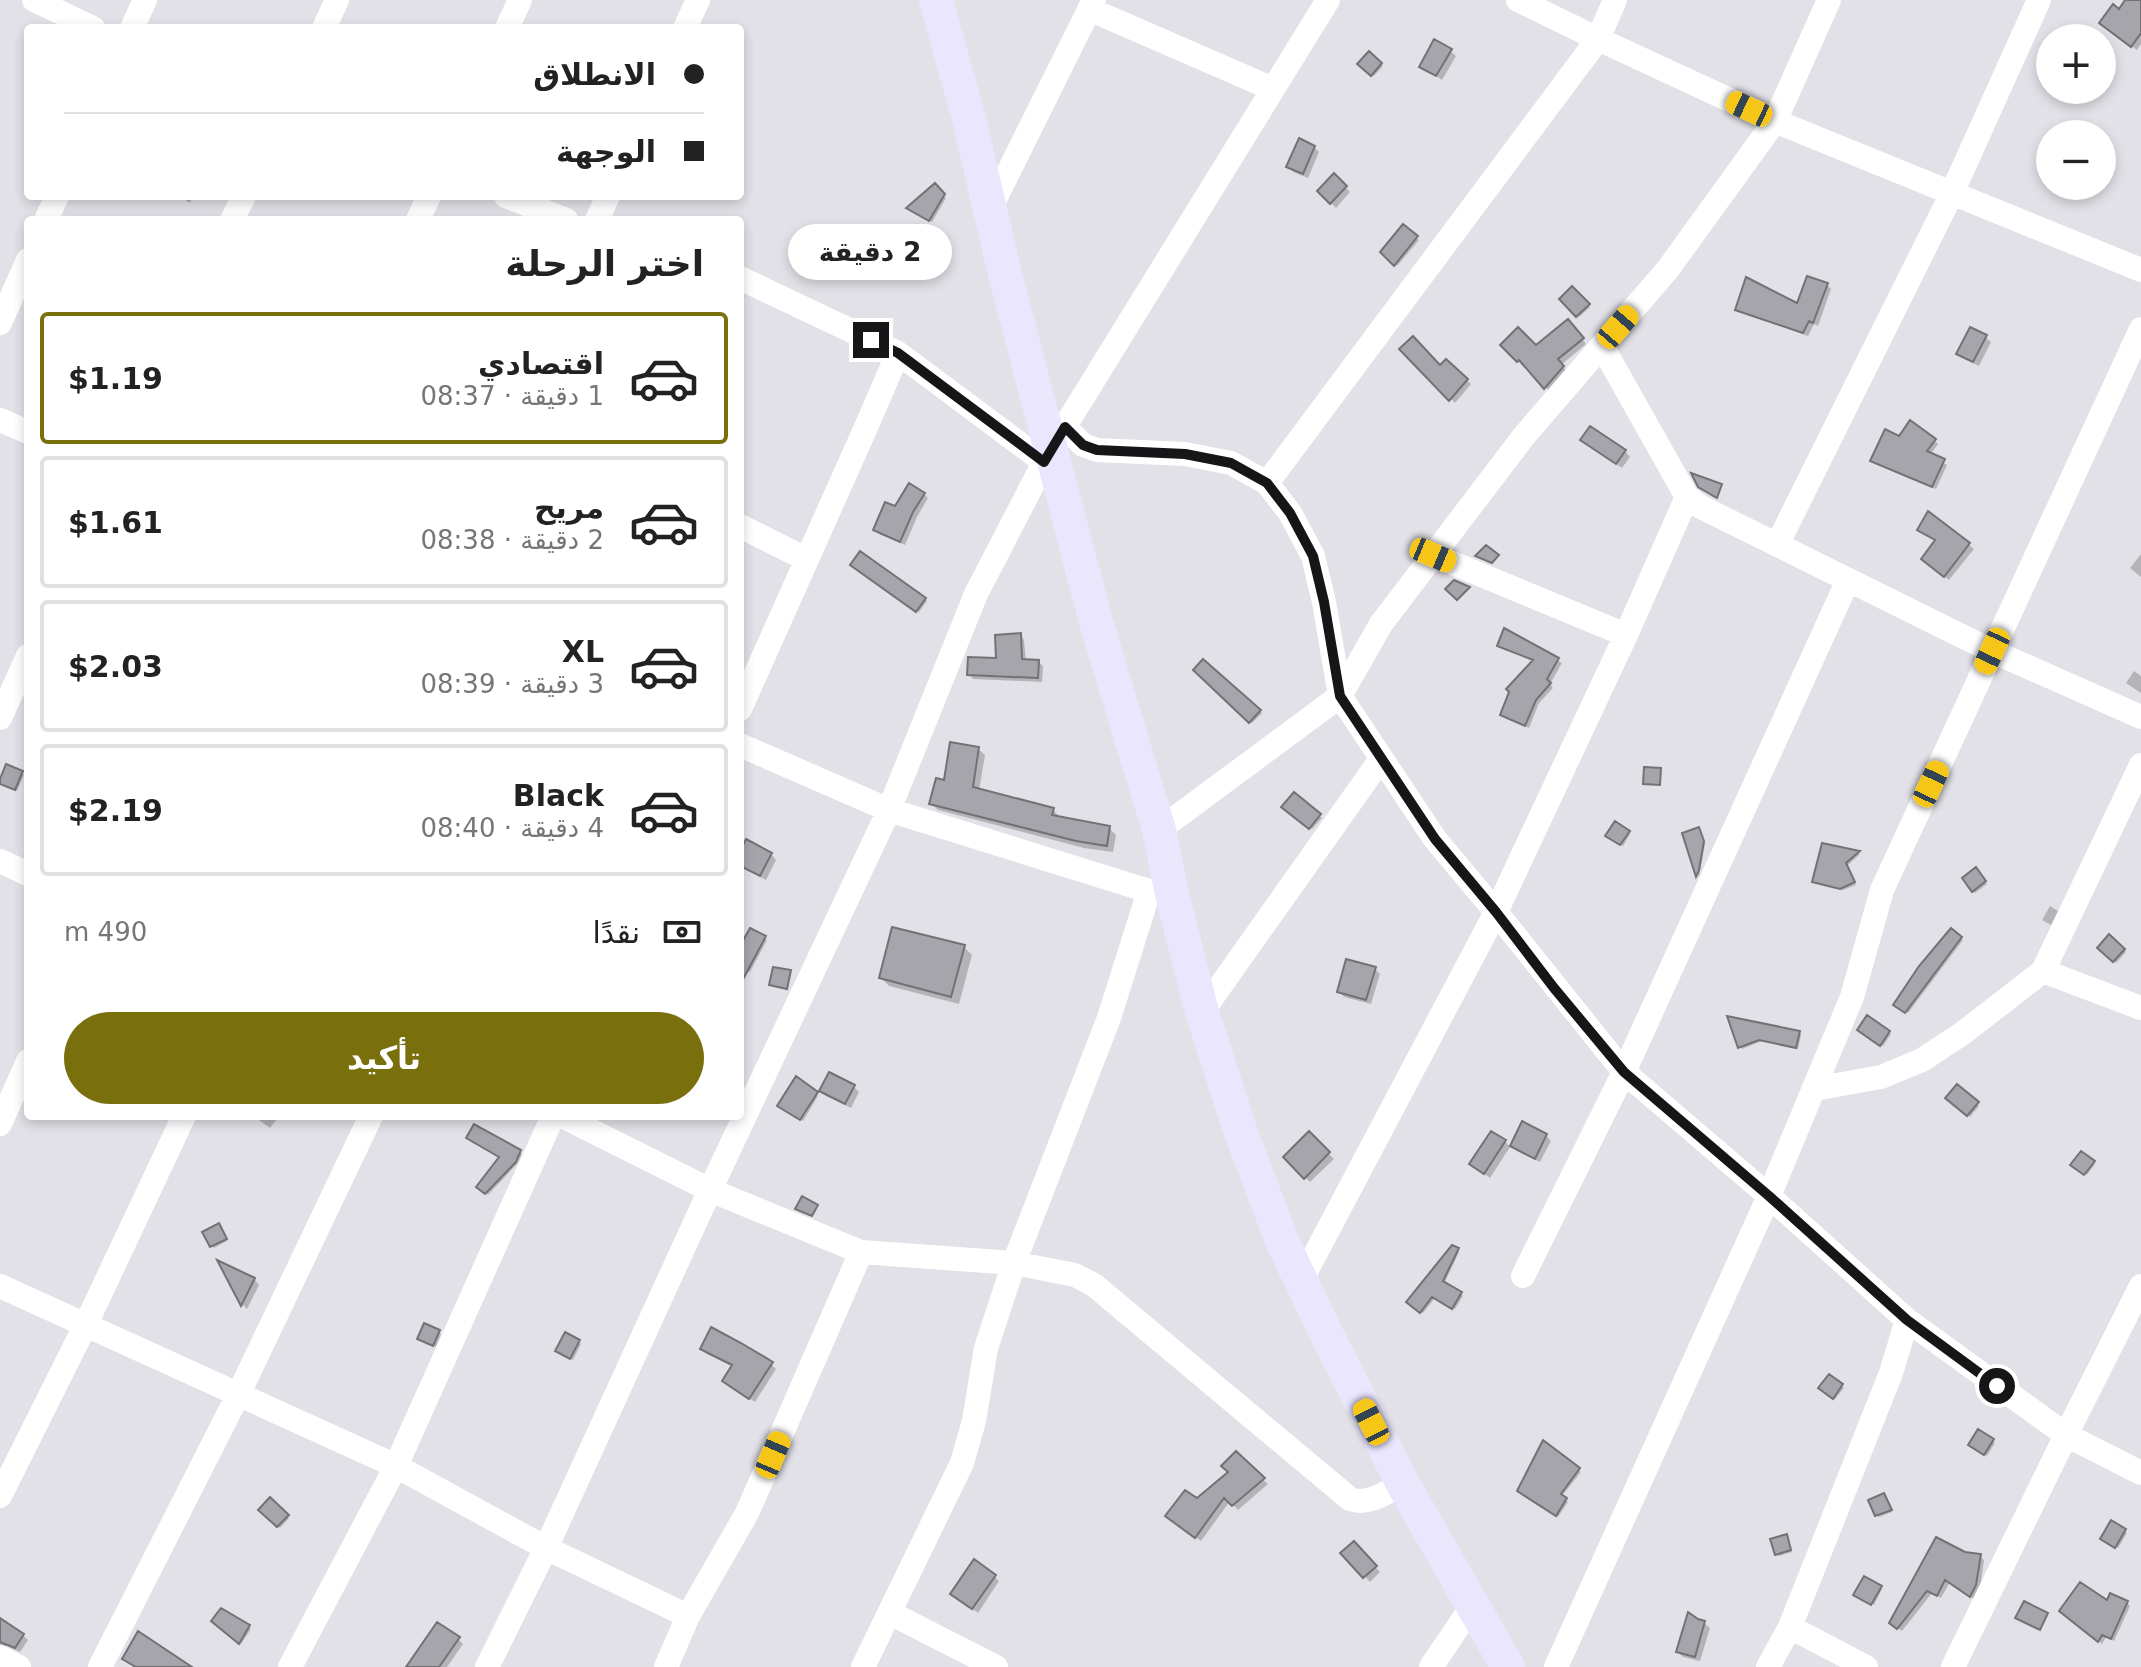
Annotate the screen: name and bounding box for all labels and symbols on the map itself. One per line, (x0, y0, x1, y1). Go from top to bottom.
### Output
car (1722, 88, 1776, 130)
callout: 2 دقيقة (789, 224, 953, 280)
car (1593, 301, 1643, 353)
route end (853, 322, 889, 358)
car (1406, 535, 1460, 575)
car (1971, 624, 2013, 678)
car (1910, 757, 1952, 811)
route start (1979, 1368, 2015, 1404)
car (1349, 1395, 1393, 1449)
car (753, 1428, 793, 1482)

